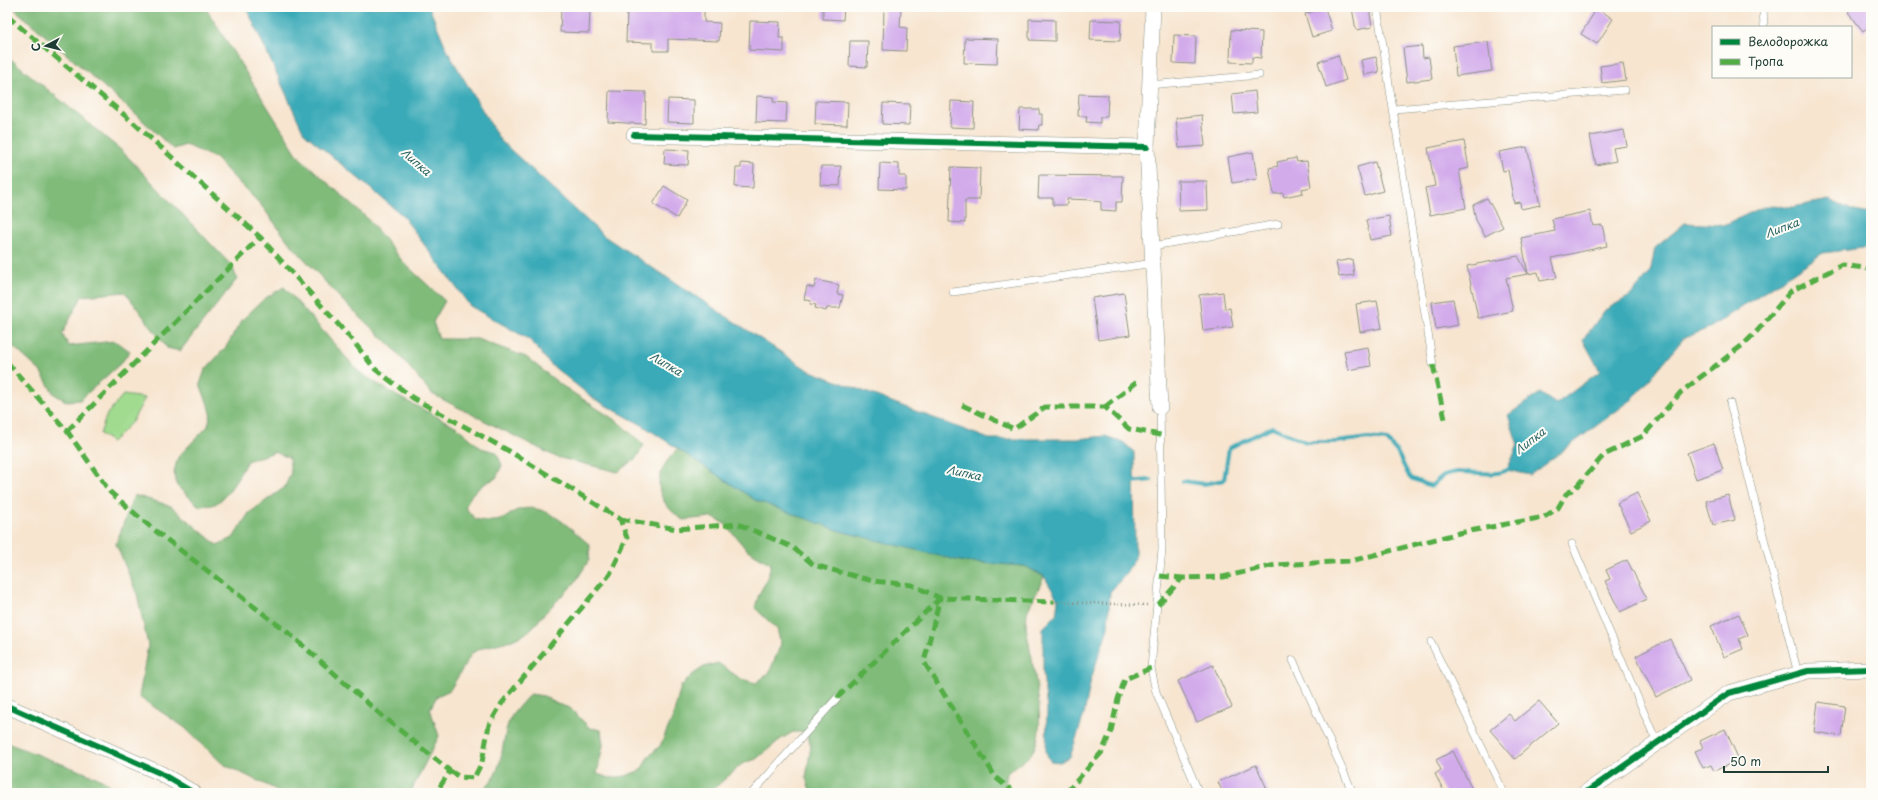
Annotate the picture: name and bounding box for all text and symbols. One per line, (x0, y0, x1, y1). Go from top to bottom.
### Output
north arrow (26, 26, 66, 66)
legend (1712, 26, 1852, 78)
text: Велодорожка (1748, 32, 1828, 50)
text: С (27, 42, 45, 52)
text: Тропа (1748, 52, 1784, 70)
water label: Липка (398, 144, 436, 180)
water label: Липка (1763, 213, 1802, 242)
water label: Липка (647, 348, 686, 380)
water label: Липка (1511, 423, 1549, 458)
water label: Липка (945, 461, 984, 485)
scale bar (1724, 748, 1828, 774)
text: 50 m (1730, 752, 1761, 770)

